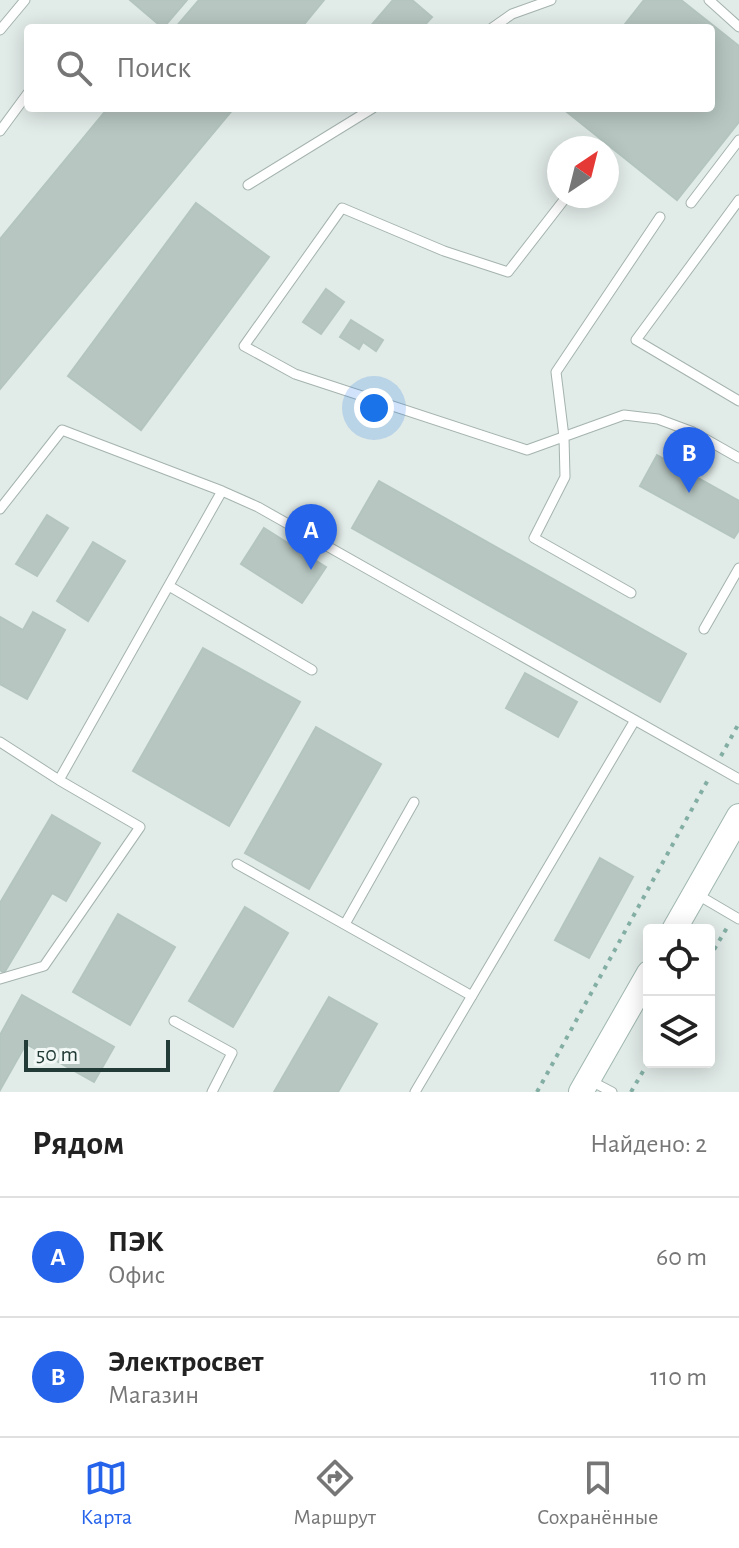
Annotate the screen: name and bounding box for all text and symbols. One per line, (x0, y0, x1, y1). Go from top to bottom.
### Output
search box (24, 24, 715, 112)
icon: search (52, 46, 96, 90)
text: Поиск (116, 53, 191, 83)
north arrow (547, 136, 619, 208)
your location (354, 388, 394, 428)
pin: B (663, 427, 715, 493)
pin: A (285, 504, 337, 570)
map controls (643, 924, 715, 1068)
button: locate (643, 924, 715, 996)
button: layers (643, 996, 715, 1068)
scale bar (24, 1036, 170, 1072)
text: 50 m (36, 1043, 78, 1065)
text: Рядом (32, 1127, 124, 1161)
text: Найдено: 2 (590, 1131, 707, 1157)
text: ПЭК (108, 1227, 164, 1257)
text: A (50, 1244, 66, 1270)
text: 60 m (656, 1244, 707, 1270)
text: Офис (108, 1262, 165, 1288)
text: Электросвет (108, 1347, 264, 1377)
text: B (50, 1364, 66, 1390)
text: 110 m (650, 1364, 707, 1390)
text: Магазин (108, 1382, 199, 1408)
tab: Карта (81, 1456, 132, 1530)
tab: Маршрут (293, 1456, 376, 1530)
tab: Сохранённые (537, 1456, 658, 1530)

